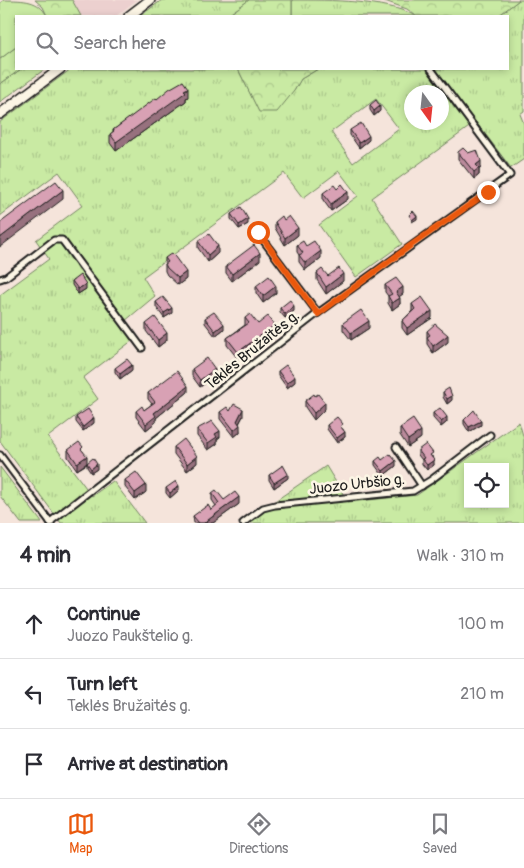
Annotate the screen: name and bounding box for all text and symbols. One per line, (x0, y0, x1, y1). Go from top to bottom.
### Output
search box (15, 15, 509, 70)
icon: search (33, 29, 61, 57)
text: Search here (73, 31, 166, 55)
north arrow (404, 85, 449, 130)
route end (477, 181, 500, 204)
route start (247, 221, 270, 244)
street label: Teklės Bružaitės g. (201, 306, 303, 394)
map controls (464, 463, 509, 508)
button: locate (464, 463, 509, 508)
street label: Juozo Urbšio g. (308, 470, 406, 499)
text: 4 min (20, 542, 71, 569)
text: Walk · 310 m (417, 546, 504, 566)
text: Continue (67, 602, 140, 626)
icon: ahead (20, 610, 48, 638)
text: 100 m (458, 614, 504, 634)
text: Juozo Paukštelio g. (67, 626, 194, 646)
text: Turn left (67, 672, 137, 696)
icon: left (20, 680, 48, 708)
text: 210 m (460, 684, 504, 704)
text: Teklės Bružaitės g. (67, 696, 191, 716)
icon: arrive (20, 750, 48, 778)
text: Arrive at destination (67, 752, 228, 776)
tab: Map (67, 810, 95, 857)
tab: Directions (229, 810, 288, 857)
tab: Saved (422, 810, 457, 857)

